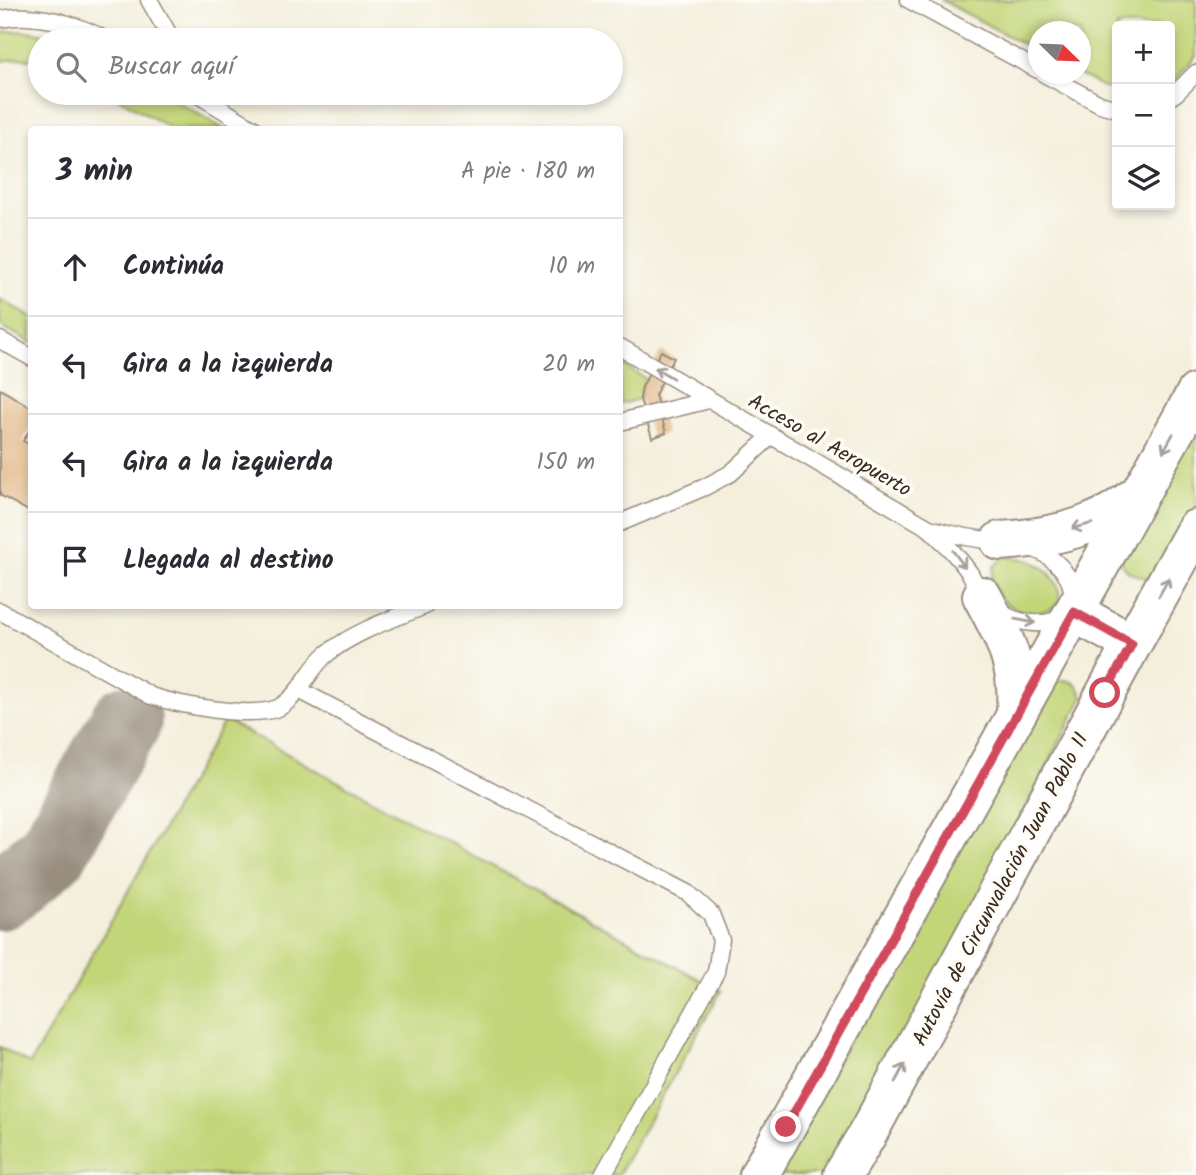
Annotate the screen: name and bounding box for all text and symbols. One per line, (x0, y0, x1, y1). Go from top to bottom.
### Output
north arrow (1028, 21, 1091, 84)
map controls (1112, 21, 1175, 210)
button: + (1112, 21, 1175, 84)
search box (28, 28, 623, 105)
text: Buscar aquí (108, 46, 234, 88)
icon: search (52, 48, 90, 86)
button: − (1112, 84, 1175, 147)
button: layers (1112, 147, 1175, 210)
text: 3 min (56, 148, 133, 196)
text: A pie · 180 m (461, 154, 595, 190)
text: Continúa (123, 246, 224, 288)
icon: ahead (56, 248, 94, 286)
text: 10 m (549, 249, 595, 285)
text: Gira a la izquierda (123, 344, 333, 386)
icon: left (56, 346, 94, 384)
text: 20 m (543, 347, 595, 383)
one-way arrow (654, 366, 675, 379)
street label: Acceso al Aeropuerto (741, 386, 917, 507)
one-way arrow (1161, 432, 1175, 452)
text: Gira a la izquierda (123, 442, 333, 484)
icon: left (56, 444, 94, 482)
text: 150 m (536, 445, 595, 481)
one-way arrow (1071, 520, 1093, 533)
text: Llegada al destino (123, 540, 334, 582)
icon: arrive (56, 542, 94, 580)
one-way arrow (951, 550, 966, 569)
one-way arrow (1157, 577, 1171, 597)
one-way arrow (1013, 615, 1036, 628)
route start (1089, 677, 1120, 708)
street label: Autovía de Circunvalación Juan Pablo II (904, 727, 1098, 1052)
one-way arrow (893, 1064, 907, 1084)
route end (770, 1111, 801, 1142)

